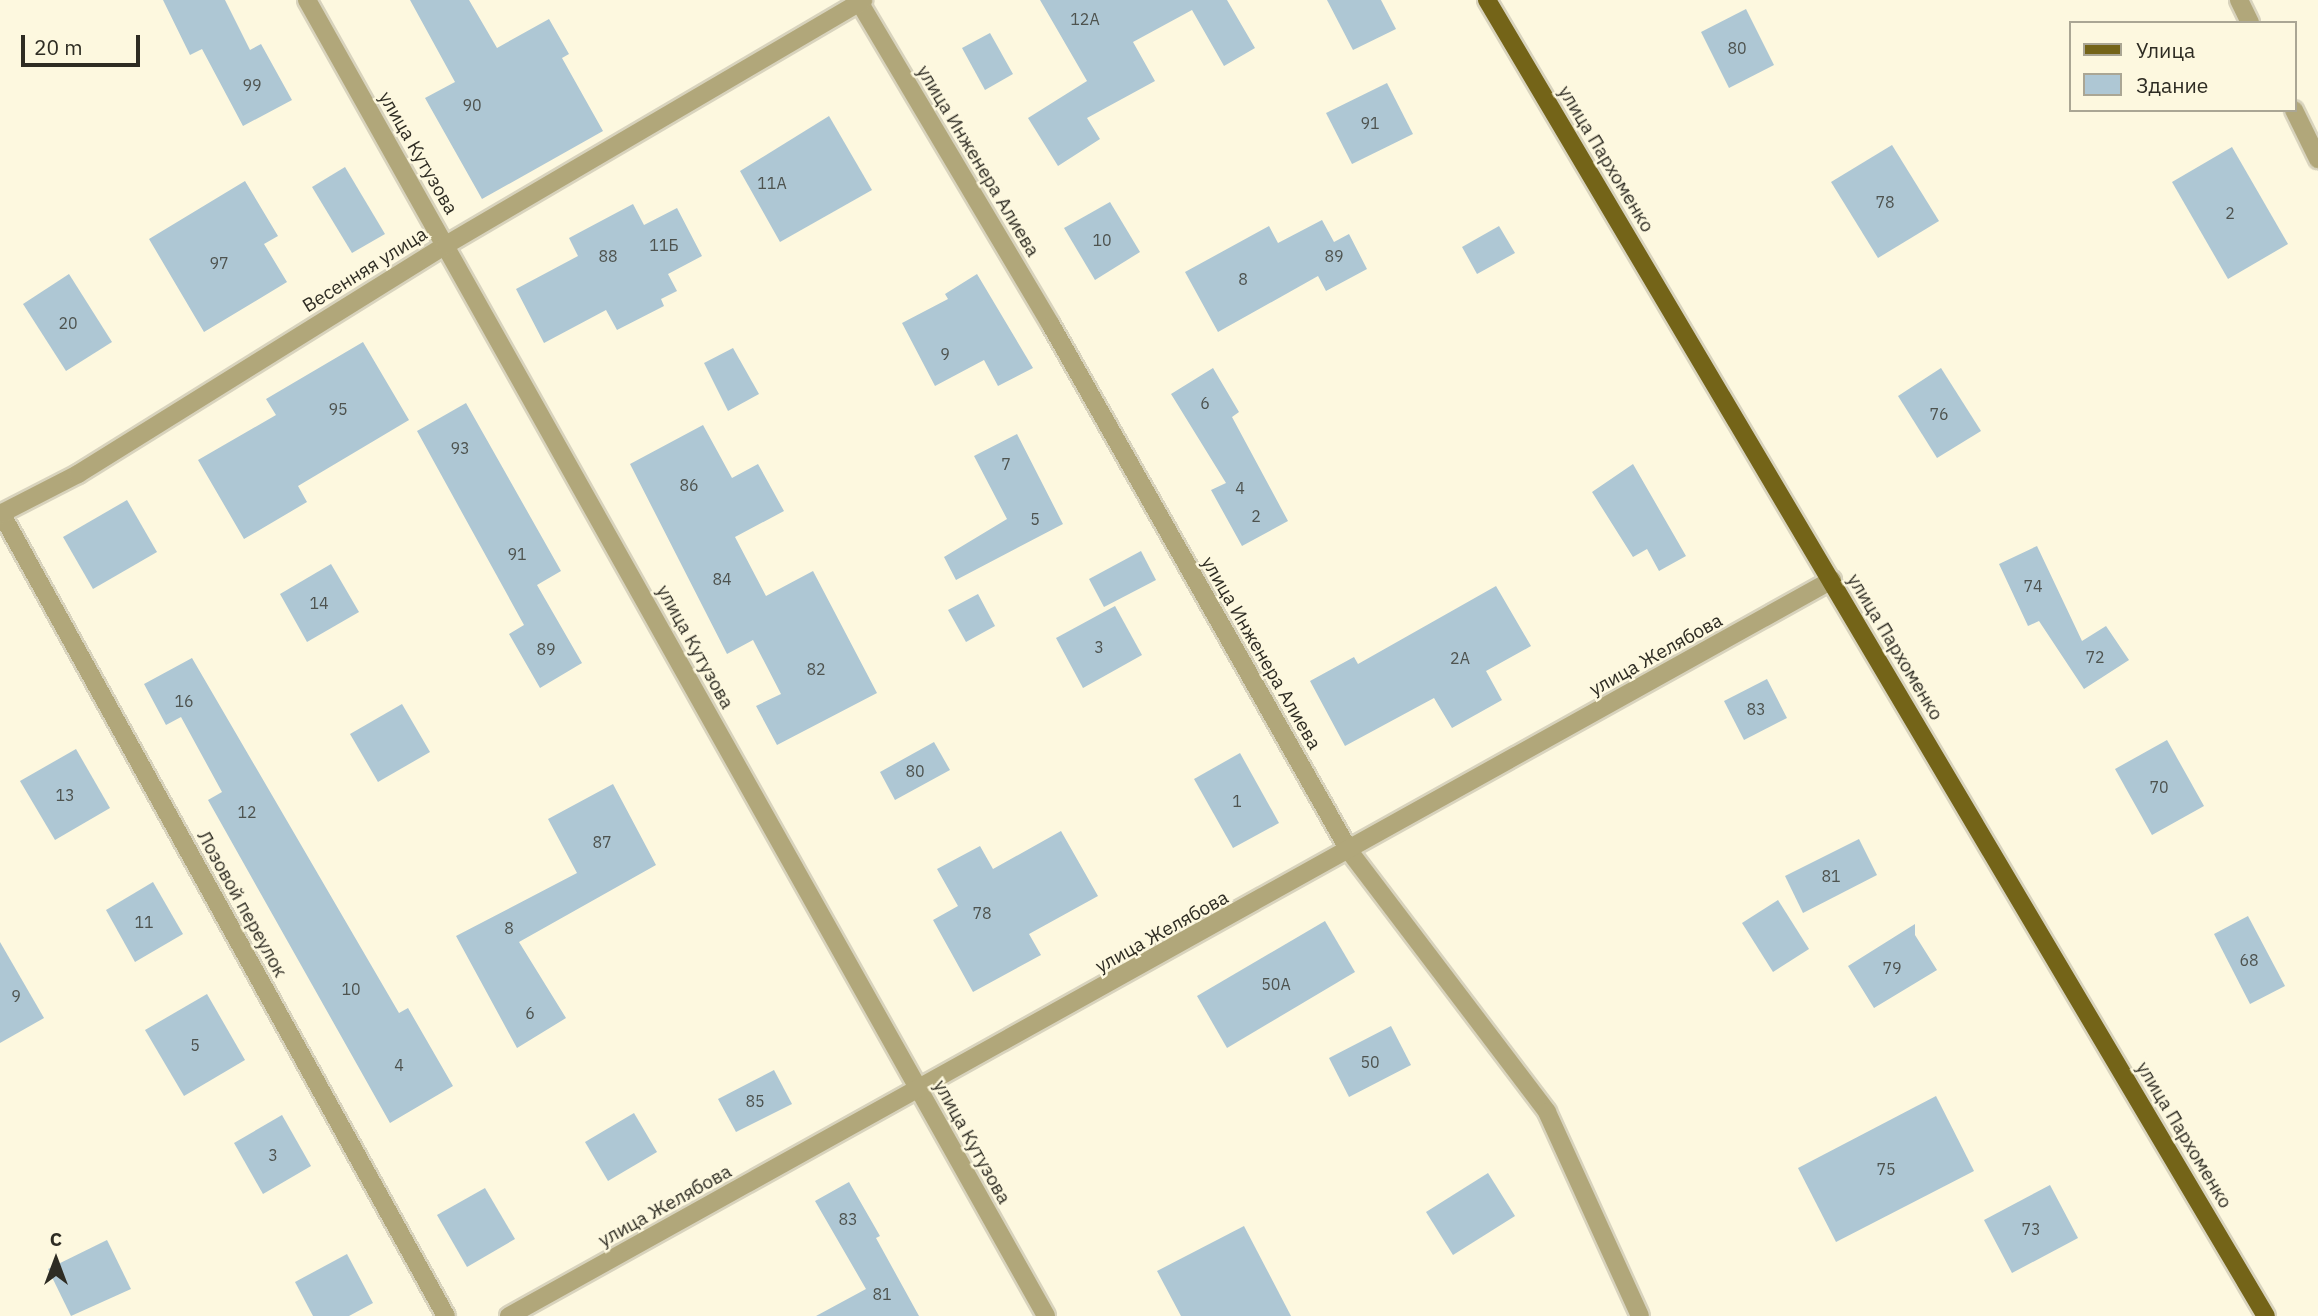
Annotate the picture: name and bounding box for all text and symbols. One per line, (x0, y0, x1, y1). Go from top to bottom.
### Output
house number: 12А (1070, 9, 1100, 29)
scale bar (24, 21, 144, 65)
legend (2070, 21, 2297, 112)
text: 20 m (34, 33, 83, 61)
text: Улица (2136, 36, 2195, 64)
house number: 80 (1727, 38, 1747, 58)
street label: улица Инженера Алиева (912, 61, 1044, 261)
text: Здание (2136, 71, 2208, 99)
house number: 99 (242, 75, 262, 95)
street label: улица Пархоменко (1553, 82, 1659, 236)
street label: улица Кутузова (374, 87, 462, 219)
house number: 90 (462, 95, 482, 115)
house number: 91 (1360, 113, 1380, 133)
house number: 11А (757, 173, 787, 193)
house number: 78 (1875, 192, 1895, 212)
house number: 2 (2225, 203, 2235, 223)
street label: Весенняя улица (299, 223, 431, 317)
house number: 10 (1092, 230, 1112, 250)
house number: 11Б (649, 235, 679, 255)
house number: 88 (598, 246, 618, 266)
house number: 89 (1324, 246, 1344, 266)
house number: 97 (209, 253, 229, 273)
house number: 8 (1238, 269, 1248, 289)
house number: 20 (58, 313, 78, 333)
house number: 9 (940, 344, 950, 364)
house number: 6 (1200, 393, 1210, 413)
house number: 95 (328, 399, 348, 419)
house number: 76 (1929, 404, 1949, 424)
house number: 93 (450, 438, 470, 458)
house number: 7 (1001, 454, 1011, 474)
house number: 86 (679, 475, 699, 495)
house number: 4 (1235, 478, 1245, 498)
house number: 2 (1251, 506, 1261, 526)
house number: 5 (1030, 509, 1040, 529)
house number: 91 (507, 544, 527, 564)
street label: улица Инженера Алиева (1196, 552, 1326, 754)
house number: 84 (712, 569, 732, 589)
street label: улица Пархоменко (1842, 570, 1948, 724)
house number: 74 (2023, 576, 2043, 596)
street label: улица Кутузова (652, 581, 738, 713)
house number: 14 (309, 593, 329, 613)
street label: улица Желябова (1586, 609, 1726, 701)
house number: 3 (1094, 637, 1104, 657)
house number: 89 (536, 639, 556, 659)
house number: 72 (2085, 647, 2105, 667)
house number: 2А (1450, 648, 1470, 668)
house number: 82 (806, 659, 826, 679)
house number: 16 (174, 691, 194, 711)
house number: 83 (1746, 699, 1766, 719)
house number: 80 (905, 761, 925, 781)
house number: 70 (2149, 777, 2169, 797)
house number: 13 (55, 785, 75, 805)
house number: 1 (1232, 791, 1242, 811)
house number: 12 (237, 802, 257, 822)
street label: Лозовой переулок (192, 827, 292, 981)
house number: 87 (592, 832, 612, 852)
house number: 81 (1821, 866, 1841, 886)
street label: улица Желябова (1092, 886, 1232, 978)
house number: 78 (972, 903, 992, 923)
house number: 11 (134, 912, 154, 932)
house number: 8 (504, 918, 514, 938)
house number: 68 (2239, 950, 2259, 970)
house number: 79 (1882, 958, 1902, 978)
house number: 50А (1261, 974, 1291, 994)
house number: 10 (341, 979, 361, 999)
house number: 9 (11, 986, 21, 1006)
house number: 6 (525, 1003, 535, 1023)
house number: 5 (190, 1035, 200, 1055)
house number: 50 (1360, 1052, 1380, 1072)
house number: 4 (394, 1055, 404, 1075)
street label: улица Пархоменко (2131, 1058, 2237, 1212)
street label: улица Кутузова (929, 1076, 1015, 1208)
house number: 85 (745, 1091, 765, 1111)
house number: 3 (268, 1145, 278, 1165)
house number: 75 (1876, 1159, 1896, 1179)
street label: улица Желябова (595, 1160, 735, 1252)
house number: 83 (838, 1209, 858, 1229)
house number: 73 (2021, 1219, 2041, 1239)
north arrow (21, 1225, 91, 1295)
text: С (50, 1227, 62, 1251)
house number: 81 (872, 1284, 892, 1304)

